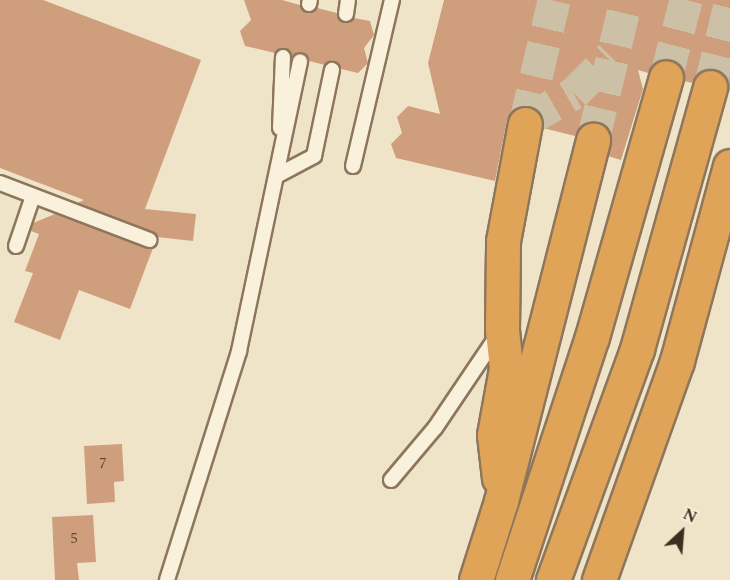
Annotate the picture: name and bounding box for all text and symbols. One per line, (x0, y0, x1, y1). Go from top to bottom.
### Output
house number: 7 (99, 455, 107, 473)
north arrow (652, 502, 712, 562)
text: N (679, 502, 701, 529)
house number: 5 (70, 530, 78, 548)

